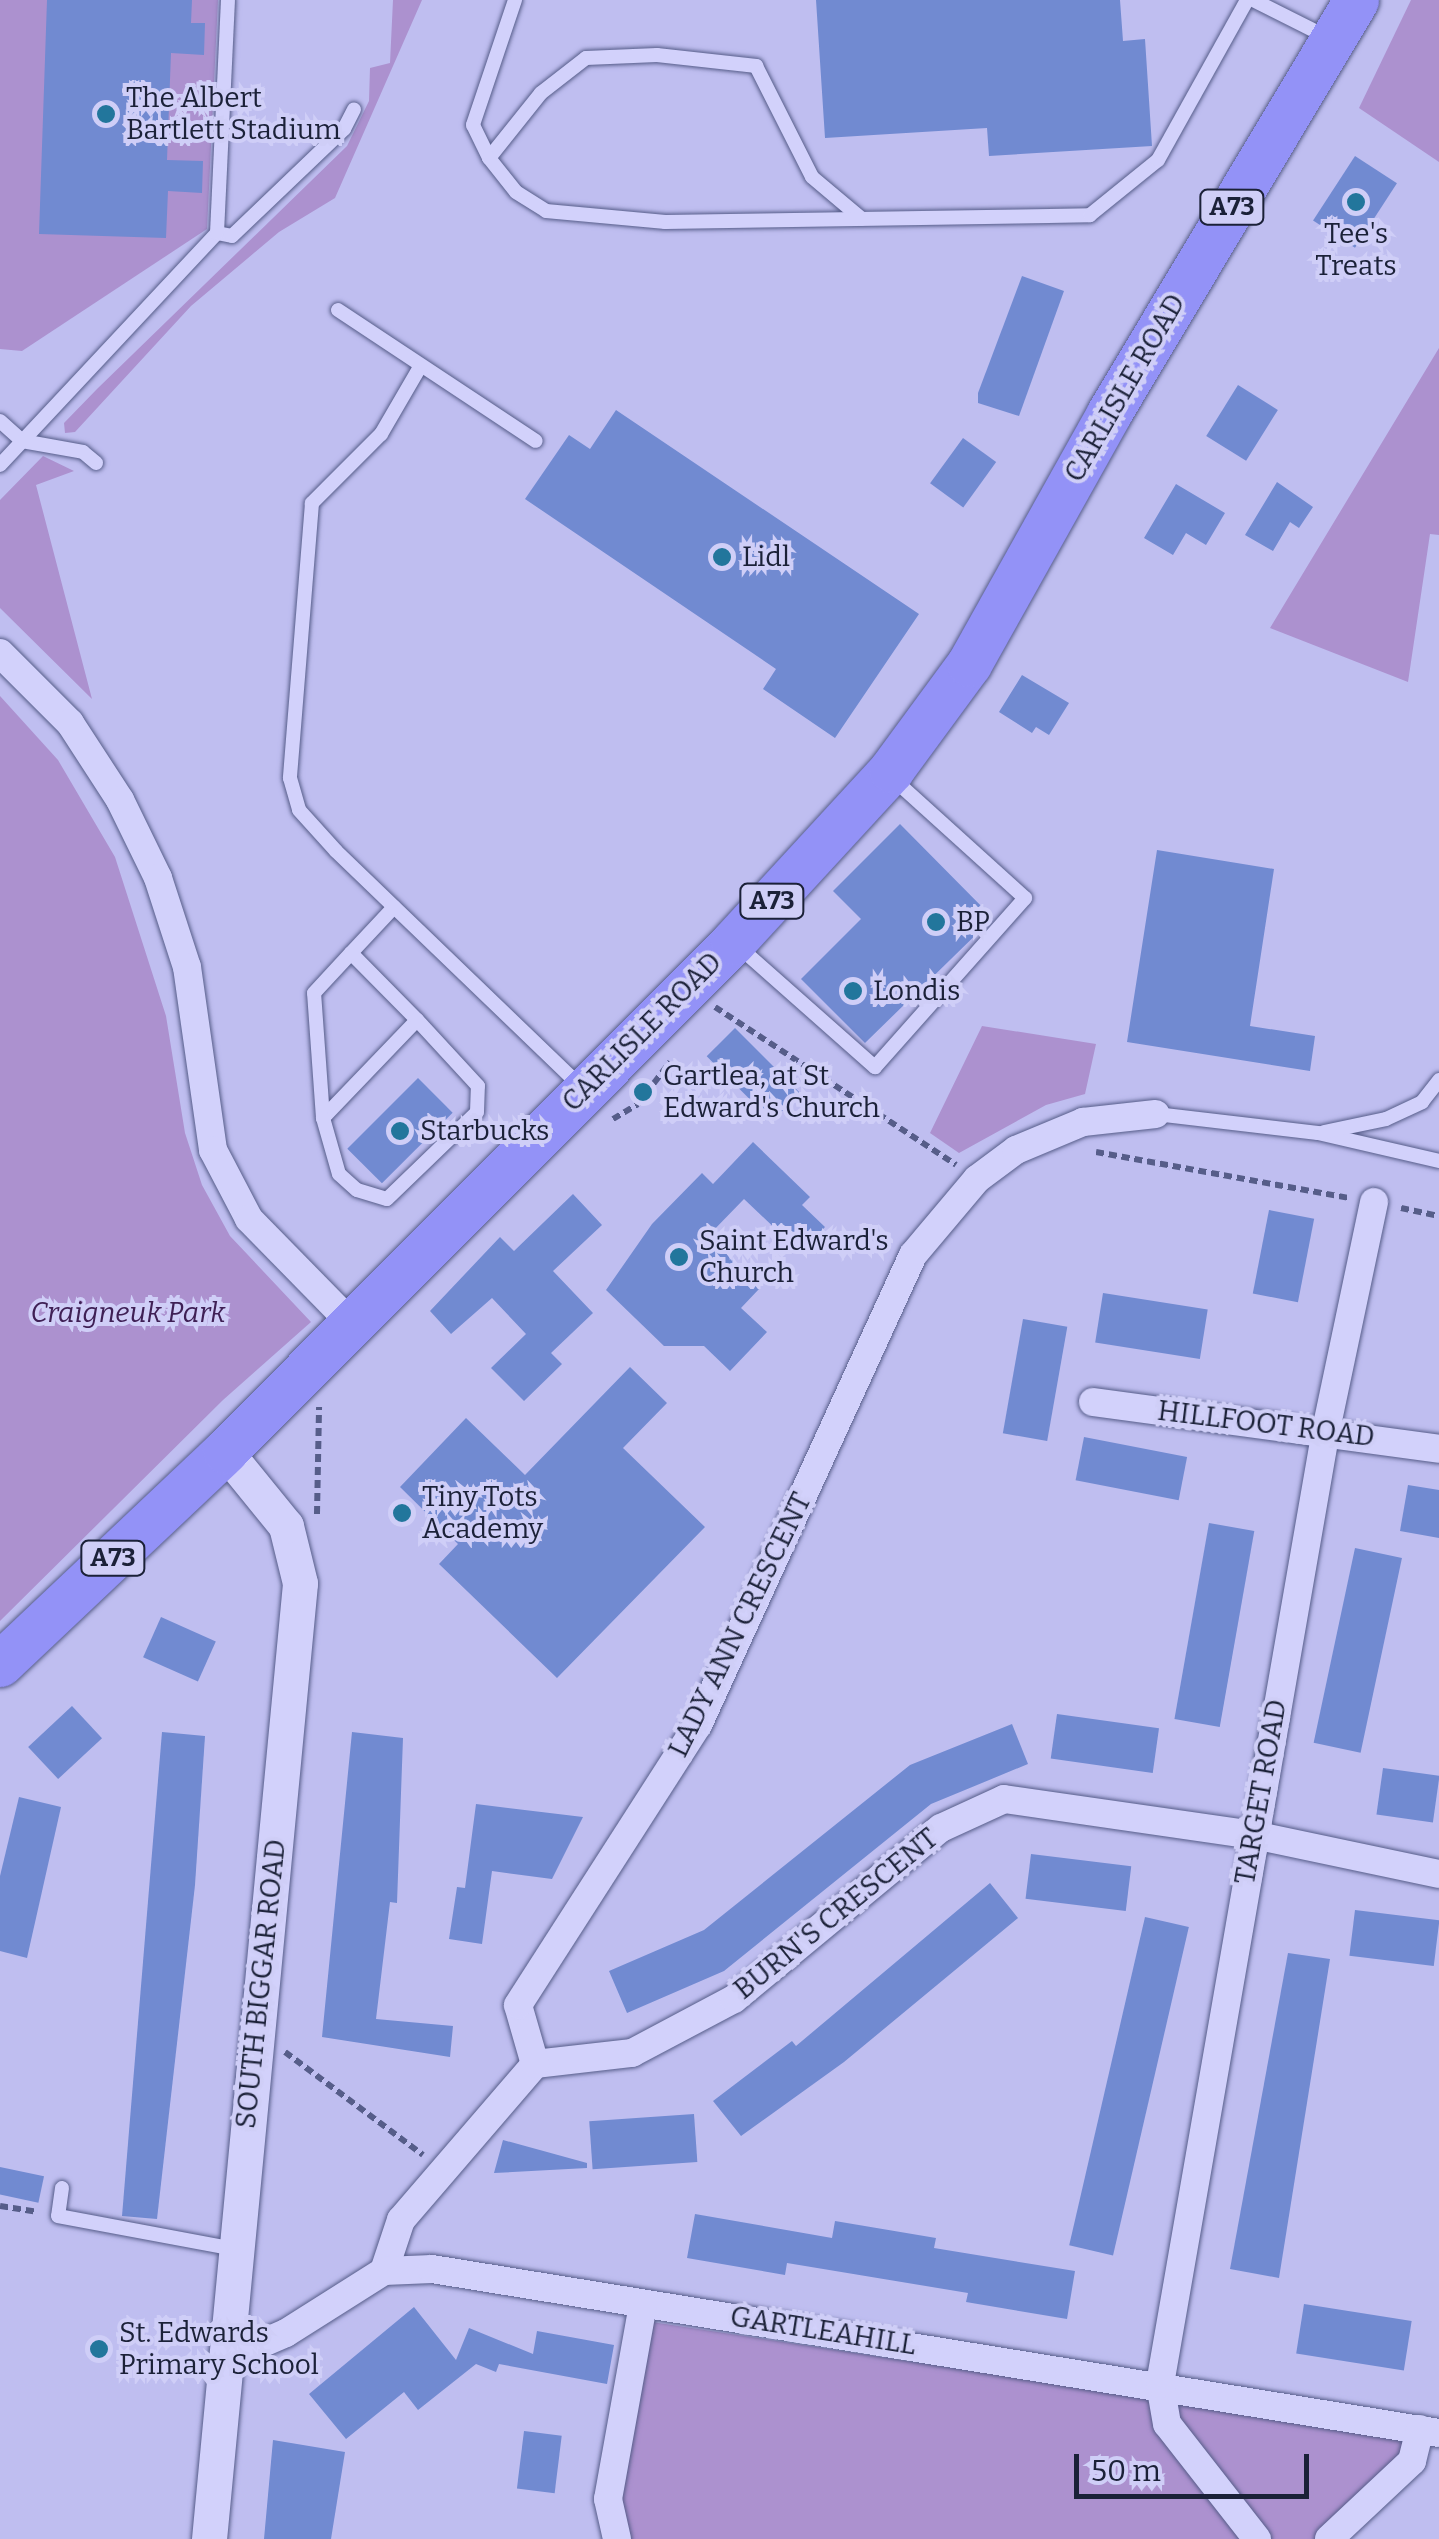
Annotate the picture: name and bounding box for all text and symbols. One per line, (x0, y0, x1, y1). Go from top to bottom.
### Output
place label: The Albert Bartlett Stadium (126, 81, 341, 147)
marker: The Albert Bartlett Stadium (95, 103, 117, 125)
road number: A73 (1197, 187, 1267, 227)
marker: Tee's Treats (1345, 191, 1367, 213)
place label: Tee's Treats (1315, 217, 1397, 283)
street label: CARLISLE ROAD (1058, 288, 1192, 488)
place label: Lidl (742, 540, 790, 574)
marker: Lidl (711, 546, 733, 568)
road number: A73 (737, 881, 807, 921)
place label: BP (956, 905, 990, 939)
marker: BP (925, 911, 947, 933)
street label: CARLISLE ROAD (555, 945, 729, 1119)
place label: Londis (873, 974, 960, 1008)
marker: Londis (842, 980, 864, 1002)
place label: Gartlea, at St Edward's Church (663, 1059, 880, 1125)
marker: Gartlea, at St Edward's Church (632, 1081, 654, 1103)
place label: Starbucks (420, 1114, 549, 1148)
marker: Starbucks (389, 1120, 411, 1142)
place label: Saint Edward's Church (699, 1224, 889, 1290)
marker: Saint Edward's Church (668, 1246, 690, 1268)
park label: Craigneuk Park (31, 1296, 225, 1330)
street label: HILLFOOT ROAD (1156, 1394, 1376, 1454)
place label: Tiny Tots Academy (422, 1480, 543, 1546)
street label: LADY ANN CRESCENT (661, 1487, 819, 1763)
marker: Tiny Tots Academy (391, 1502, 413, 1524)
road number: A73 (78, 1538, 148, 1578)
street label: TARGET ROAD (1228, 1697, 1294, 1887)
street label: BURN'S CRESCENT (727, 1821, 945, 2007)
street label: SOUTH BIGGAR ROAD (229, 1838, 293, 2130)
street label: GARTLEAHILL (728, 2300, 918, 2362)
place label: St. Edwards Primary School (119, 2316, 319, 2382)
marker: St. Edwards Primary School (88, 2338, 110, 2360)
scale bar (1079, 2434, 1314, 2496)
text: 50 m (1091, 2453, 1161, 2489)

